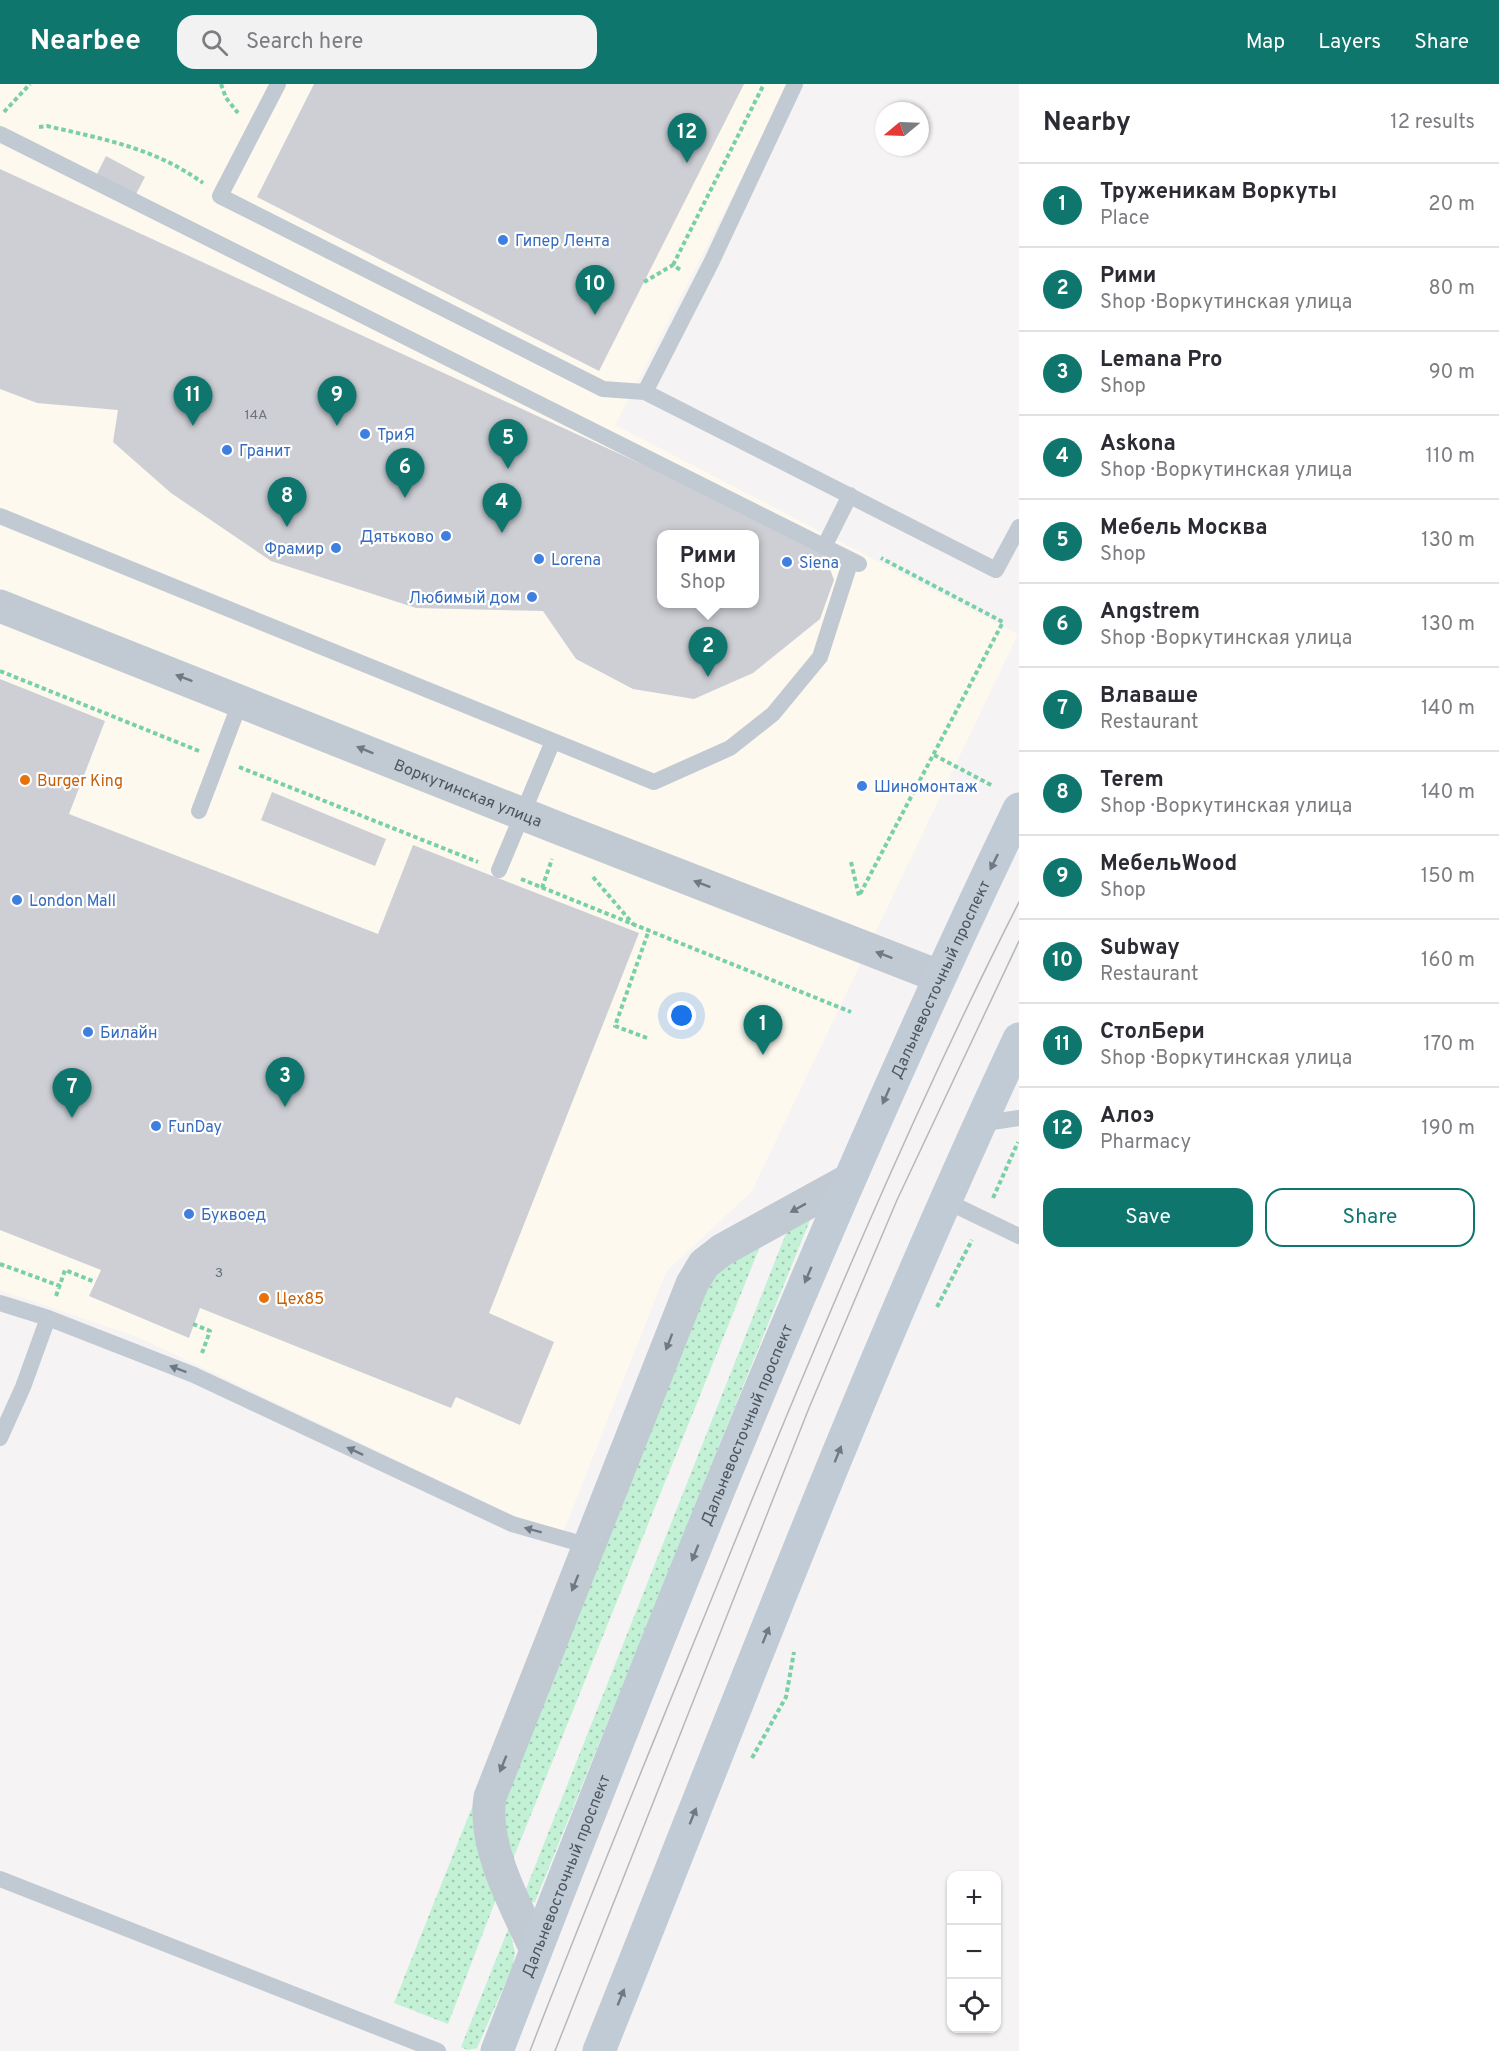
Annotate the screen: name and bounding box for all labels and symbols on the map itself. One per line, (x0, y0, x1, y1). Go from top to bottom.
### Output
north arrow (875, 102, 929, 156)
pin: 12 (668, 113, 706, 163)
place label: Гипер Лента (515, 232, 610, 252)
marker: Гипер Лента (496, 233, 510, 247)
pin: 10 (576, 266, 614, 315)
pin: 11 (174, 376, 212, 426)
pin: 9 (318, 376, 356, 426)
house number: 14А (245, 407, 267, 424)
pin: 5 (488, 420, 528, 469)
place label: ТриЯ (377, 426, 415, 446)
marker: ТриЯ (358, 427, 372, 441)
place label: Гранит (239, 442, 291, 462)
marker: Гранит (220, 443, 234, 457)
pin: 6 (386, 448, 424, 498)
pin: 8 (268, 478, 306, 527)
pin: 4 (482, 484, 522, 533)
place label: Дятьково (360, 528, 434, 548)
marker: Дятьково (439, 529, 453, 543)
place label: Фрамир (264, 540, 324, 560)
marker: Фрамир (329, 541, 343, 555)
place label: Lorena (551, 551, 601, 571)
marker: Lorena (532, 552, 546, 566)
place label: Siena (799, 554, 839, 574)
marker: Siena (780, 555, 794, 569)
place label: Любимый дом (409, 589, 520, 609)
marker: Любимый дом (525, 590, 539, 604)
pin: 2 (688, 628, 728, 677)
one-way arrow (174, 673, 192, 683)
one-way arrow (355, 745, 373, 755)
street label: Воркутинская улица (391, 756, 545, 833)
place label: Burger King (37, 772, 123, 792)
marker: Burger King (18, 773, 32, 787)
place label: Шиномонтаж (874, 778, 978, 798)
marker: Шиномонтаж (855, 779, 869, 793)
one-way arrow (989, 853, 998, 870)
street label: Дальневосточный проспект (887, 877, 996, 1082)
one-way arrow (693, 879, 711, 889)
place label: London Mall (29, 892, 116, 912)
marker: London Mall (10, 893, 24, 907)
one-way arrow (874, 950, 892, 960)
your location (667, 1001, 696, 1030)
pin: 1 (744, 1006, 783, 1055)
place label: Билайн (100, 1024, 157, 1044)
marker: Билайн (81, 1025, 95, 1039)
pin: 3 (266, 1058, 304, 1107)
pin: 7 (52, 1068, 92, 1118)
one-way arrow (880, 1087, 890, 1105)
place label: FunDay (168, 1118, 222, 1138)
marker: FunDay (149, 1119, 163, 1133)
one-way arrow (789, 1203, 806, 1213)
place label: Буквоед (201, 1206, 266, 1226)
marker: Буквоед (182, 1207, 196, 1221)
house number: 3 (215, 1265, 223, 1282)
one-way arrow (803, 1266, 812, 1284)
place label: Цех85 (276, 1290, 324, 1310)
marker: Цех85 (257, 1291, 271, 1305)
street label: Дальневосточный проспект (697, 1322, 798, 1529)
one-way arrow (664, 1334, 674, 1352)
one-way arrow (169, 1364, 187, 1373)
one-way arrow (833, 1444, 843, 1462)
one-way arrow (347, 1446, 364, 1455)
one-way arrow (524, 1525, 542, 1534)
one-way arrow (689, 1544, 699, 1562)
one-way arrow (570, 1574, 580, 1592)
one-way arrow (761, 1625, 771, 1643)
one-way arrow (498, 1755, 507, 1773)
street label: Дальневосточный проспект (518, 1772, 616, 1981)
one-way arrow (688, 1806, 698, 1824)
one-way arrow (616, 1987, 626, 2005)

